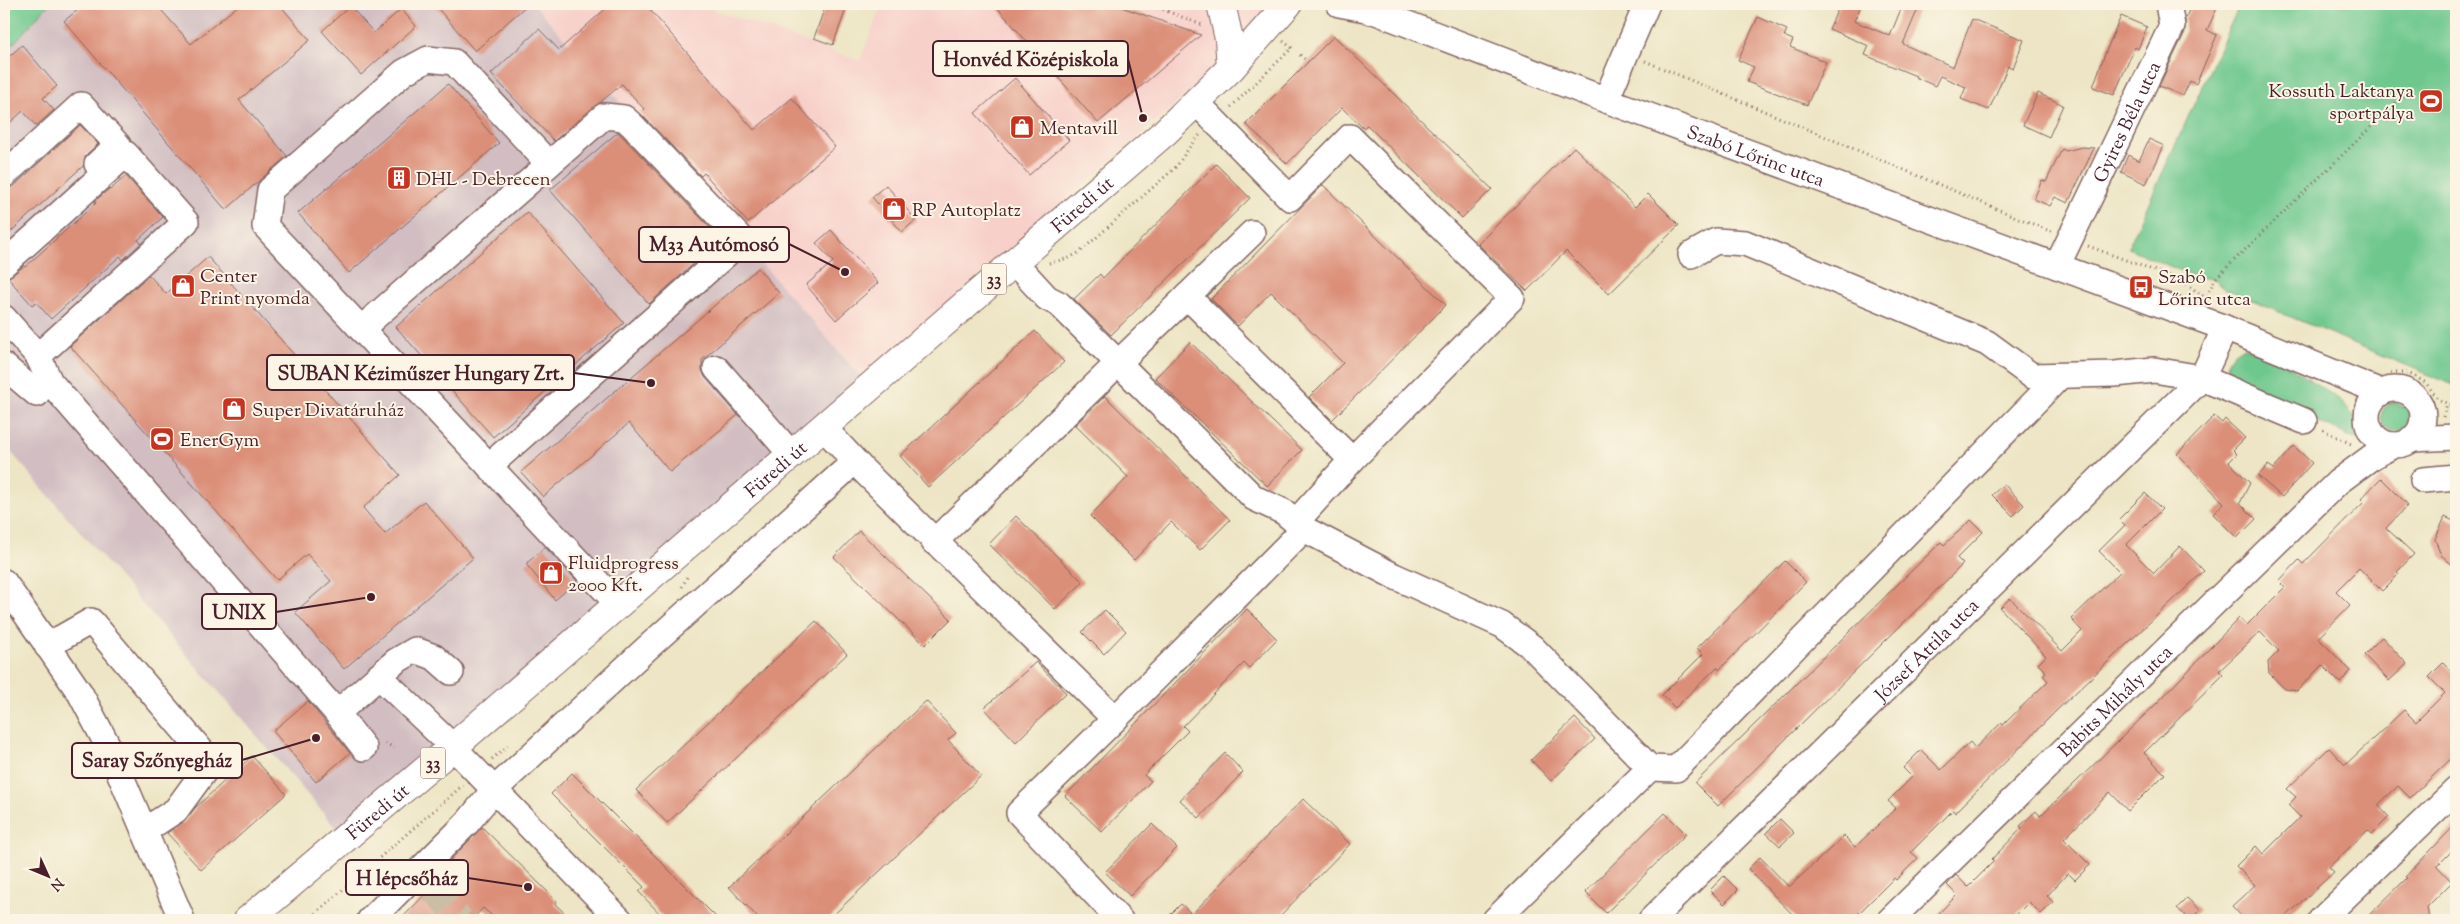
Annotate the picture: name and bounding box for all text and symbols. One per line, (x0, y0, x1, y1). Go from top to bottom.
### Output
callout: Honvéd Középiskola (933, 41, 1128, 76)
text: Honvéd Középiskola (944, 47, 1119, 76)
street label: Gyires Béla utca (2088, 57, 2169, 188)
place label: Kossuth Laktanya sportpálya (2269, 79, 2414, 128)
sports icon: Kossuth Laktanya sportpálya (2418, 88, 2444, 114)
shop icon: Mentavill (1009, 114, 1035, 140)
place label: Mentavill (1040, 116, 1118, 143)
street label: Szabó Lőrinc utca (1682, 120, 1828, 195)
building icon: DHL - Debrecen (386, 165, 412, 191)
place label: DHL - Debrecen (416, 167, 551, 194)
street label: Füredi út (1046, 171, 1121, 241)
shop icon: RP Autoplatz (881, 196, 907, 222)
place label: RP Autoplatz (912, 198, 1021, 225)
callout: M33 Autómosó (639, 227, 789, 262)
text: M33 Autómosó (649, 232, 779, 261)
place label: Center Print nyomda (200, 264, 310, 313)
road number: 33 (982, 264, 1006, 294)
place label: Szabó Lőrinc utca (2158, 265, 2251, 314)
shop icon: Center Print nyomda (170, 273, 196, 299)
bus stop icon: Szabó Lőrinc utca (2128, 274, 2154, 300)
callout: SUBAN Kéziműszer Hungary Zrt. (267, 355, 574, 390)
text: SUBAN Kéziműszer Hungary Zrt. (277, 361, 565, 390)
shop icon: Super Divatáruház (221, 396, 247, 422)
place label: Super Divatáruház (252, 398, 404, 425)
sports icon: EnerGym (149, 426, 175, 452)
place label: EnerGym (180, 428, 259, 455)
street label: Füredi út (740, 436, 814, 505)
place label: Fluidprogress 2000 Kft. (568, 551, 679, 600)
shop icon: Fluidprogress 2000 Kft. (538, 560, 564, 586)
street label: József Attila utca (1869, 593, 1986, 709)
callout: UNIX (202, 594, 276, 629)
text: UNIX (212, 600, 266, 629)
street label: Babits Mihály utca (2053, 640, 2180, 765)
callout: Saray Szőnyegház (72, 743, 242, 778)
text: Saray Szőnyegház (82, 748, 233, 777)
road number: 33 (420, 748, 446, 778)
street label: Füredi út (341, 778, 416, 847)
north arrow (22, 852, 72, 902)
callout: H lépcsőház (346, 860, 468, 895)
text: H lépcsőház (356, 866, 458, 895)
text: N (45, 873, 67, 895)

